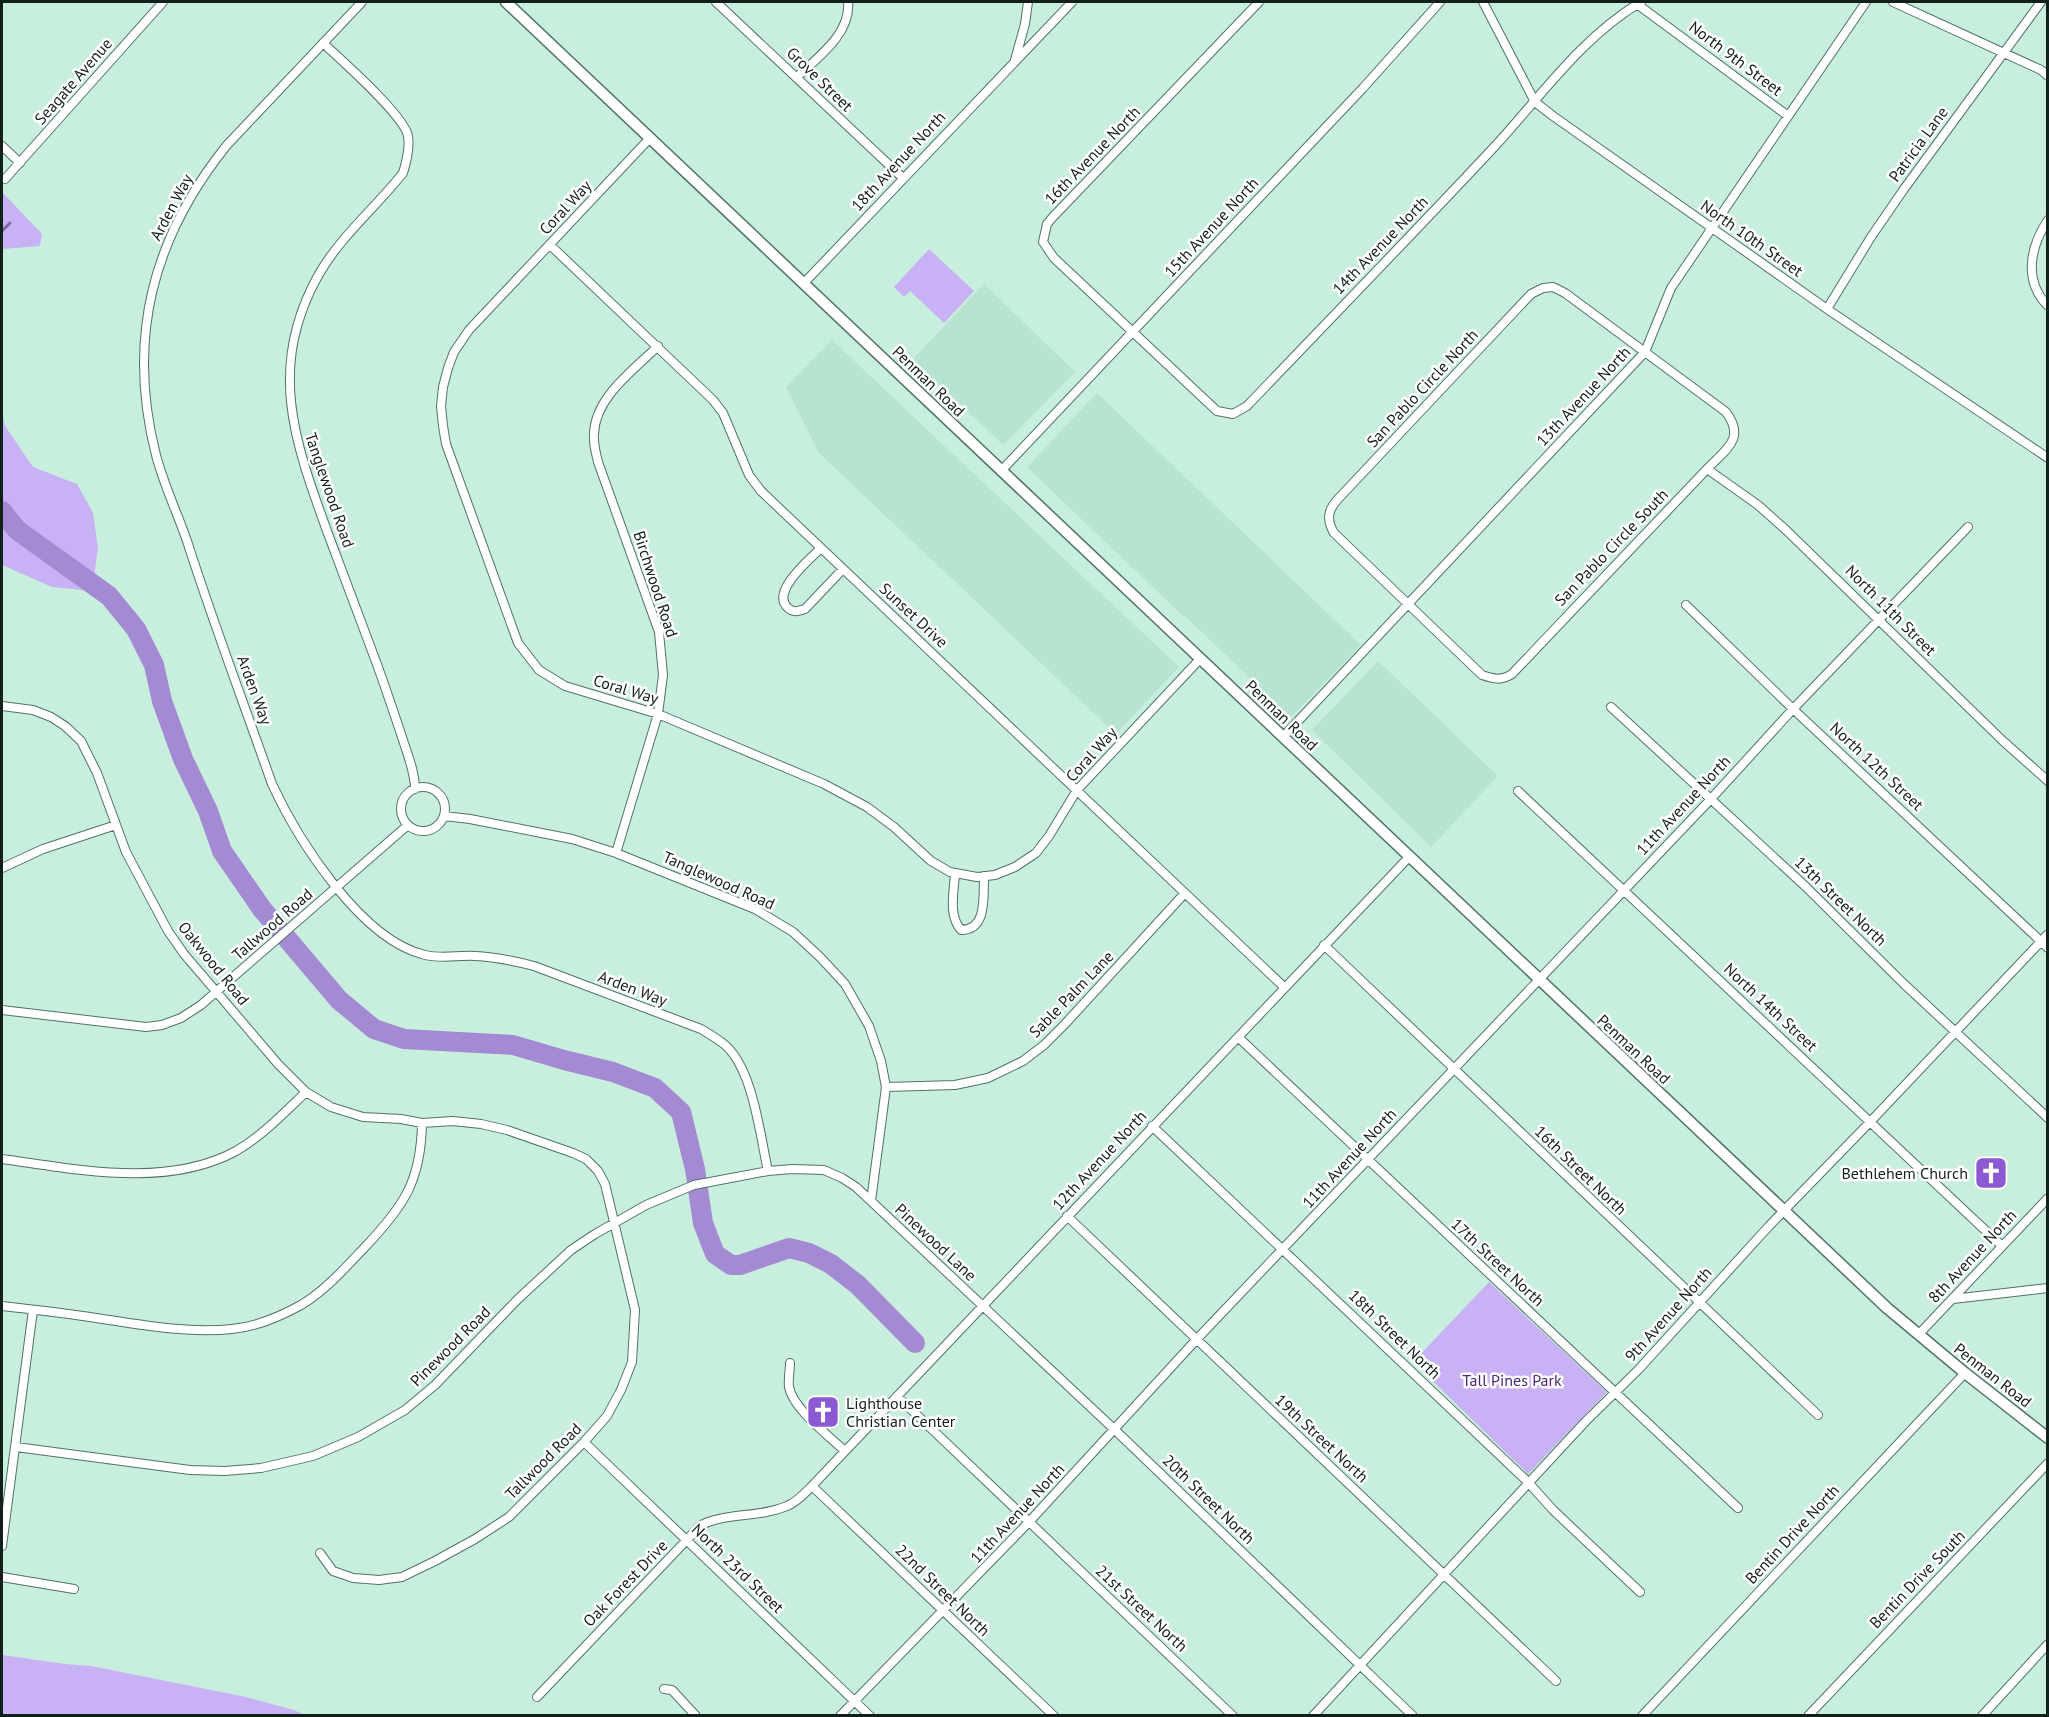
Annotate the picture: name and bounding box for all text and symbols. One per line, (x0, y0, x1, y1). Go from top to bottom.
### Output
street label: North 9th Street (1685, 16, 1787, 100)
street label: Seagate Avenue (30, 34, 116, 128)
street label: Grove Street (783, 42, 858, 116)
street label: 16th Avenue North (1040, 102, 1144, 208)
street label: Patricia Lane (1884, 103, 1952, 185)
street label: 18th Avenue North (847, 107, 949, 215)
street label: Arden Way (145, 170, 197, 244)
street label: 15th Avenue North (1160, 173, 1262, 281)
street label: Coral Way (535, 175, 596, 238)
street label: 14th Avenue North (1328, 192, 1432, 298)
street label: North 10th Street (1697, 195, 1808, 281)
street label: San Pablo Circle North (1362, 325, 1482, 451)
street label: Penman Road (889, 341, 969, 421)
street label: 13th Avenue North (1532, 342, 1634, 450)
street label: Tanglewood Road (301, 430, 359, 550)
street label: San Pablo Circle South (1550, 484, 1672, 610)
street label: Birchwood Road (629, 528, 683, 640)
street label: North 11th Street (1841, 560, 1941, 660)
street label: Sunset Drive (876, 578, 952, 652)
street label: Arden Way (233, 653, 277, 728)
street label: Coral Way (591, 670, 662, 709)
street label: Penman Road (1242, 675, 1322, 755)
street label: North 12th Street (1826, 718, 1928, 815)
street label: Coral Way (1061, 722, 1121, 786)
street label: 11th Avenue North (1632, 751, 1734, 859)
street label: Tanglewood Road (660, 846, 778, 914)
street label: 13th Street North (1791, 852, 1891, 950)
street label: Tallwood Road (228, 884, 316, 964)
street label: Oakwood Road (174, 917, 254, 1009)
street label: Sable Palm Lane (1024, 946, 1118, 1042)
street label: North 14th Street (1720, 959, 1822, 1056)
street label: Arden Way (596, 966, 671, 1010)
street label: Penman Road (1593, 1010, 1675, 1088)
street label: 11th Avenue North (1298, 1104, 1400, 1212)
street label: 12th Avenue North (1048, 1106, 1150, 1214)
street label: 16th Street North (1531, 1121, 1631, 1219)
church icon: Bethlehem Church (1973, 1155, 2009, 1191)
place label: Bethlehem Church (1841, 1163, 1968, 1183)
street label: Pinewood Lane (891, 1199, 981, 1285)
street label: 8th Avenue North (1924, 1205, 2020, 1307)
street label: 17th Street North (1447, 1214, 1549, 1310)
street label: 9th Avenue North (1620, 1263, 1716, 1365)
street label: 18th Street North (1345, 1285, 1445, 1383)
street label: Pinewood Road (406, 1302, 494, 1390)
street label: Penman Road (1950, 1338, 2036, 1412)
park label: Tall Pines Park (1462, 1370, 1562, 1390)
street label: 19th Street North (1271, 1390, 1373, 1486)
place label: Lighthouse Christian Center (846, 1393, 956, 1431)
church icon: Lighthouse Christian Center (805, 1394, 841, 1430)
street label: Tallwood Road (501, 1419, 585, 1503)
street label: 20th Street North (1159, 1450, 1259, 1548)
street label: 11th Avenue North (966, 1459, 1068, 1567)
street label: Bentin Drive North (1741, 1480, 1843, 1588)
street label: North 23rd Street (688, 1519, 789, 1617)
street label: Bentin Drive South (1865, 1526, 1969, 1632)
street label: Oak Forest Drive (579, 1535, 671, 1631)
street label: 22nd Street North (892, 1540, 994, 1640)
street label: 21st Street North (1092, 1560, 1192, 1656)

